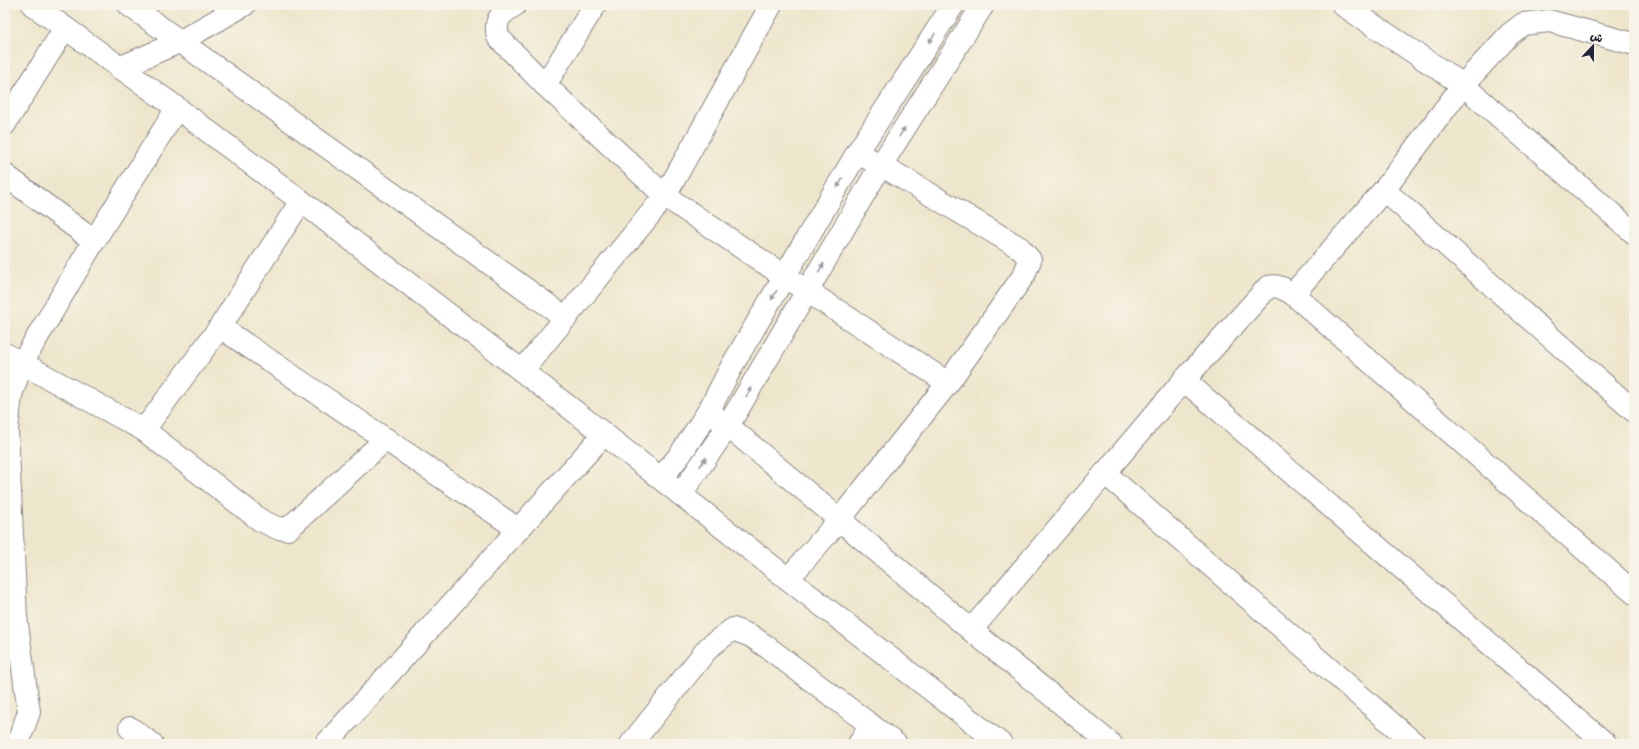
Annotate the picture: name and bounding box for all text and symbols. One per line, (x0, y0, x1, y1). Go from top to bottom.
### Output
north arrow (1573, 26, 1613, 66)
text: ش (1589, 28, 1605, 45)
one-way arrow (928, 33, 936, 43)
one-way arrow (898, 127, 906, 137)
one-way arrow (836, 177, 843, 189)
one-way arrow (818, 262, 825, 274)
one-way arrow (770, 289, 777, 301)
one-way arrow (745, 386, 752, 398)
one-way arrow (699, 457, 707, 467)

